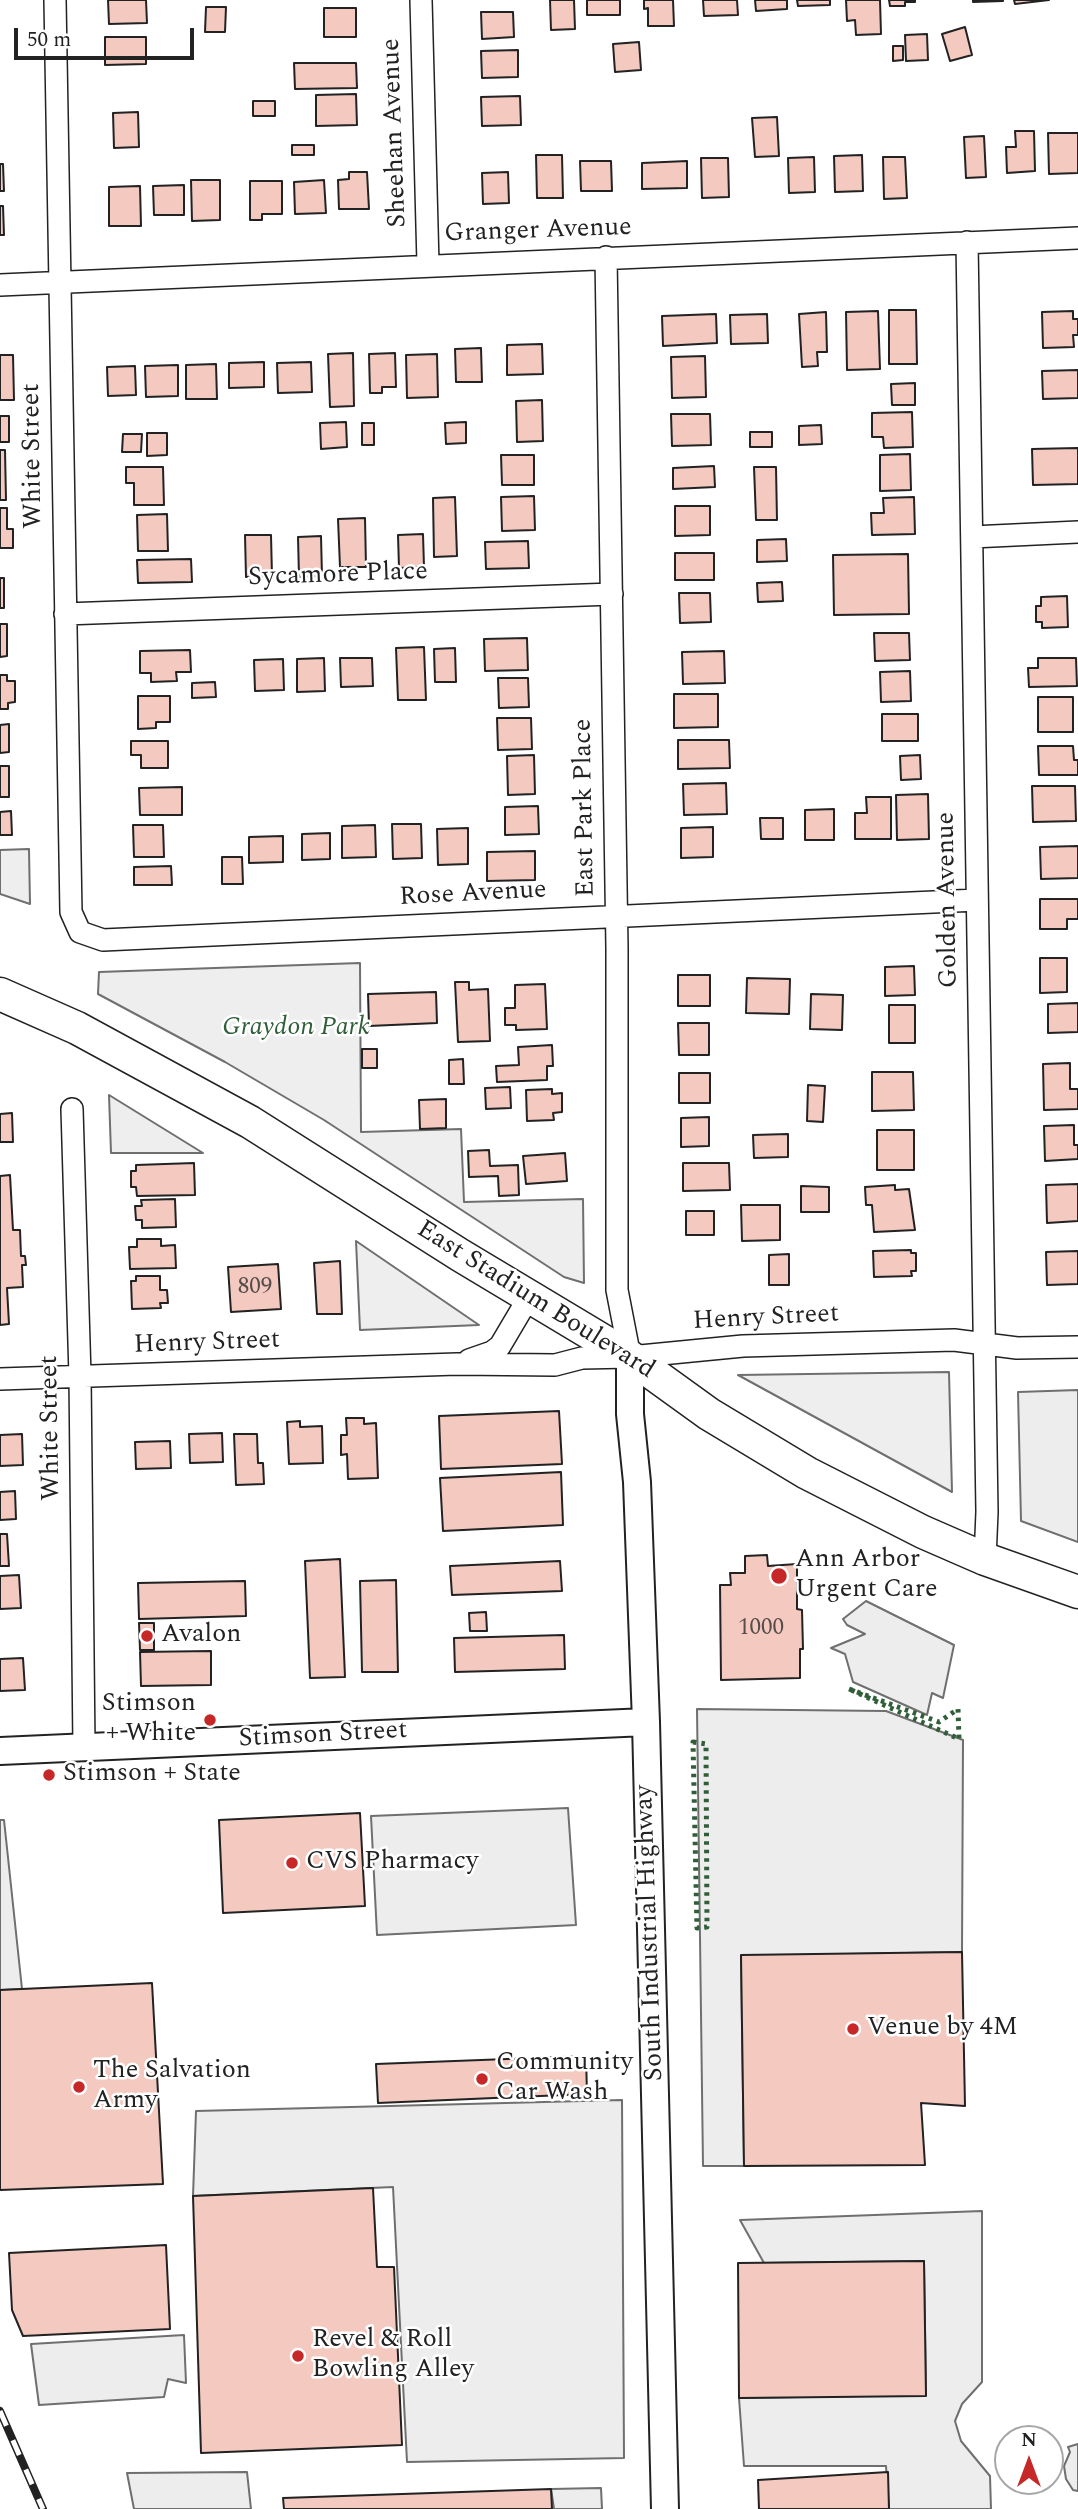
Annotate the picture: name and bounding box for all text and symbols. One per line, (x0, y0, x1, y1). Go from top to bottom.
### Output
scale bar (18, 14, 198, 58)
text: 50 m (27, 24, 71, 56)
street label: Sheehan Avenue (377, 38, 415, 228)
street label: Granger Avenue (444, 213, 632, 251)
street label: White Street (17, 383, 51, 529)
street label: Sycamore Place (248, 557, 428, 595)
street label: East Park Place (569, 719, 603, 897)
street label: Golden Avenue (932, 812, 966, 988)
street label: Rose Avenue (399, 876, 547, 914)
park label: Graydon Park (222, 1013, 370, 1045)
street label: East Stadium Boulevard (410, 1215, 660, 1387)
house number: 809 (238, 1274, 272, 1302)
street label: Henry Street (692, 1300, 840, 1338)
street label: Henry Street (133, 1326, 281, 1362)
street label: White Street (35, 1355, 69, 1501)
place label: Ann Arbor Urgent Care (795, 1545, 938, 1606)
marker: Ann Arbor Urgent Care (769, 1566, 789, 1586)
house number: 1000 (738, 1615, 784, 1643)
place label: Avalon (161, 1620, 241, 1652)
marker: Avalon (139, 1628, 155, 1644)
place label: Stimson + White (102, 1689, 196, 1750)
marker: Stimson + White (202, 1712, 218, 1728)
street label: Stimson Street (238, 1716, 408, 1756)
place label: Stimson + State (63, 1759, 241, 1791)
marker: Stimson + State (41, 1767, 57, 1783)
street label: South Industrial Highway (630, 1784, 672, 2082)
place label: CVS Pharmacy (306, 1847, 478, 1879)
marker: CVS Pharmacy (284, 1855, 300, 1871)
place label: Venue by 4M (867, 2013, 1018, 2045)
marker: Venue by 4M (845, 2021, 861, 2037)
place label: Community Car Wash (496, 2048, 633, 2110)
place label: The Salvation Army (93, 2056, 251, 2118)
marker: Community Car Wash (474, 2071, 490, 2087)
marker: The Salvation Army (71, 2079, 87, 2095)
place label: Revel & Roll Bowling Alley (312, 2325, 474, 2386)
marker: Revel & Roll Bowling Alley (290, 2348, 306, 2364)
north arrow (994, 2425, 1064, 2495)
text: N (1021, 2426, 1037, 2455)

